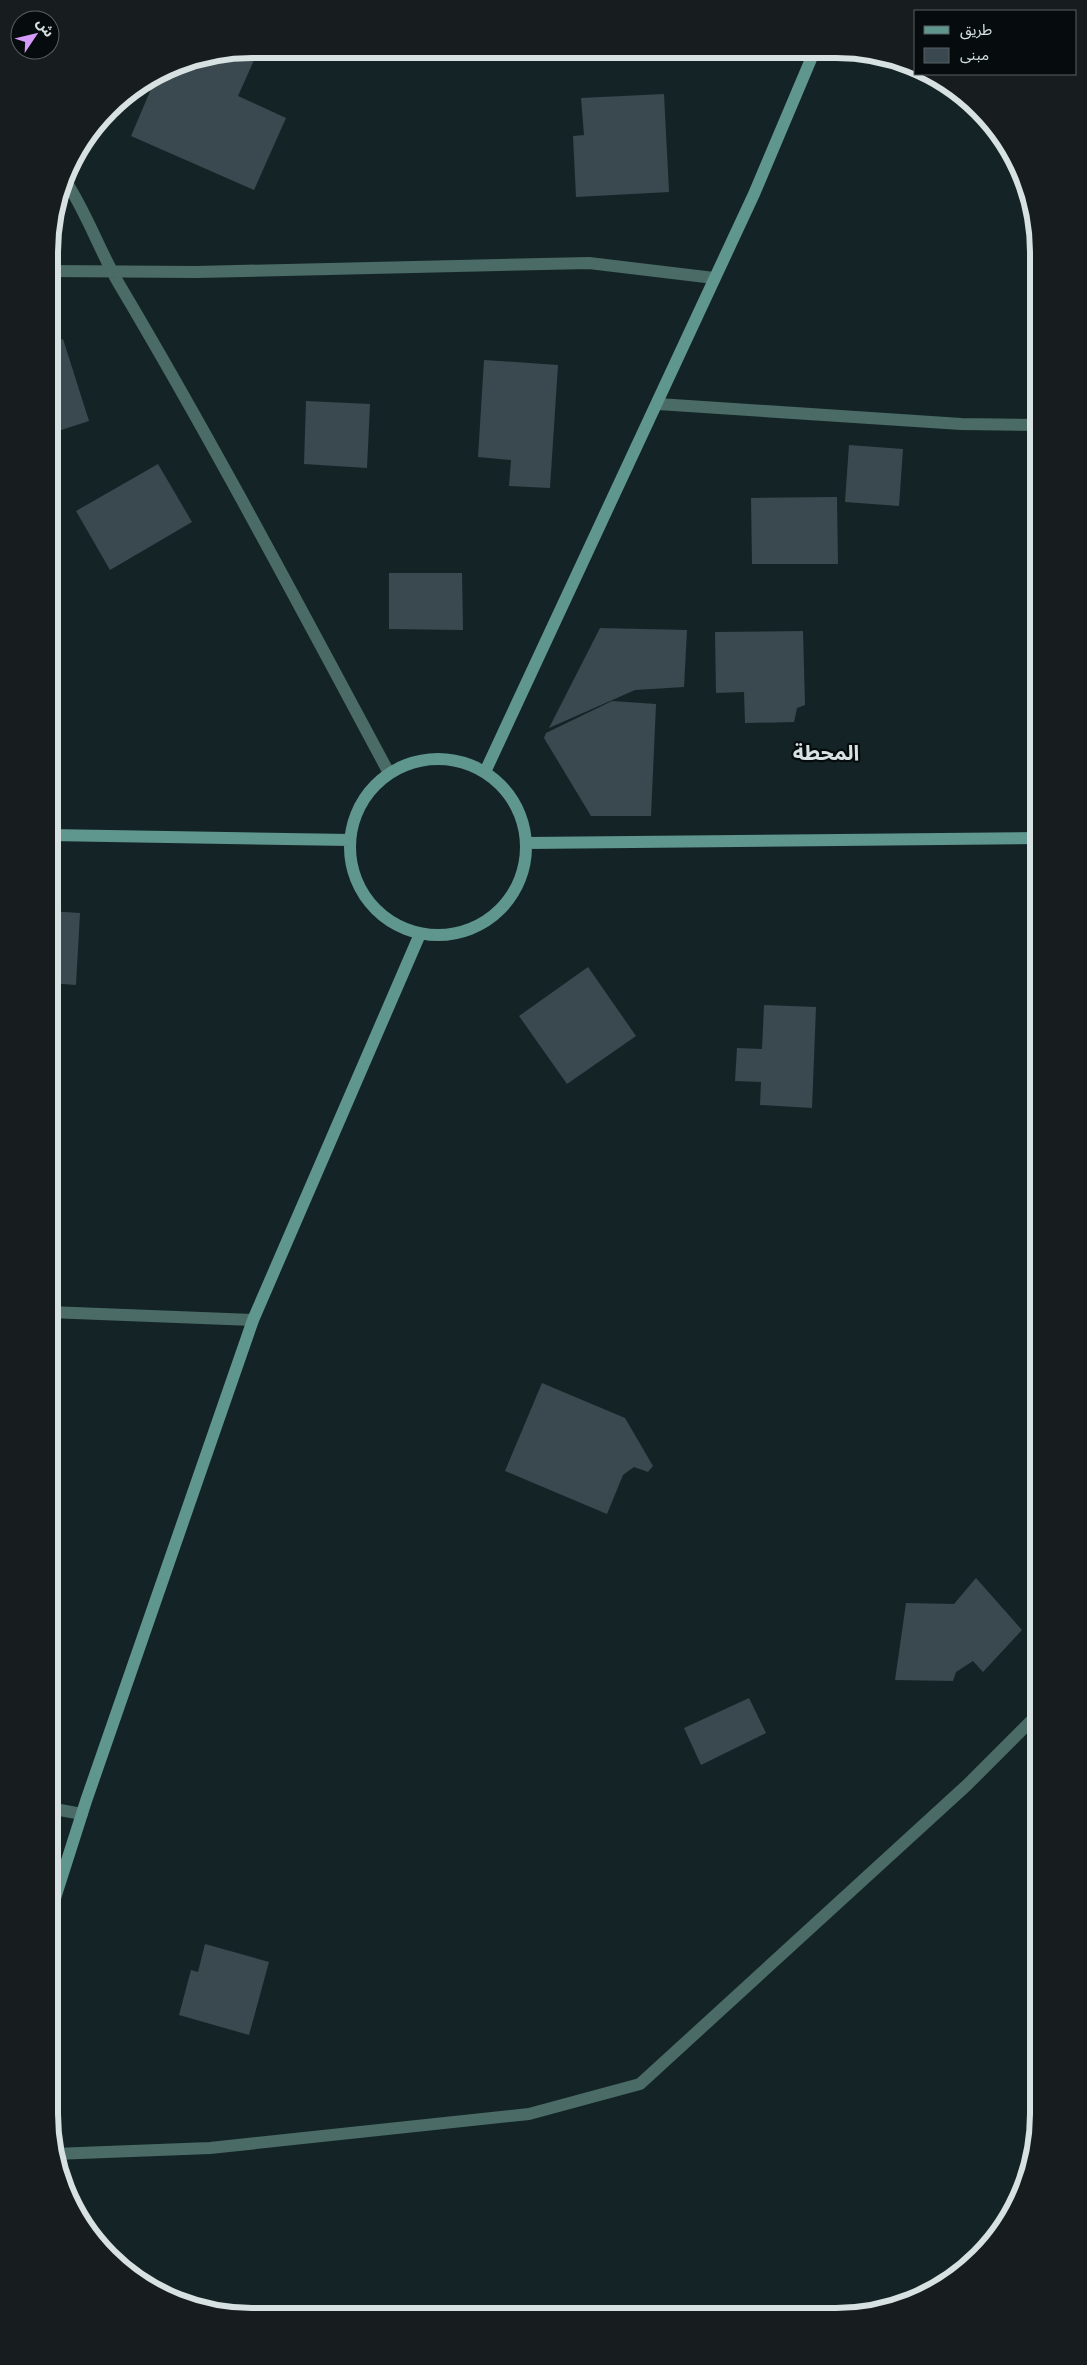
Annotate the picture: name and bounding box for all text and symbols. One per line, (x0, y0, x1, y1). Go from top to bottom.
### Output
north arrow (10, 10, 60, 60)
legend (914, 10, 1077, 75)
text: ش (33, 14, 59, 41)
text: طريق (960, 19, 992, 40)
text: مبنى (960, 44, 989, 64)
district label: المحطة (793, 738, 859, 766)

